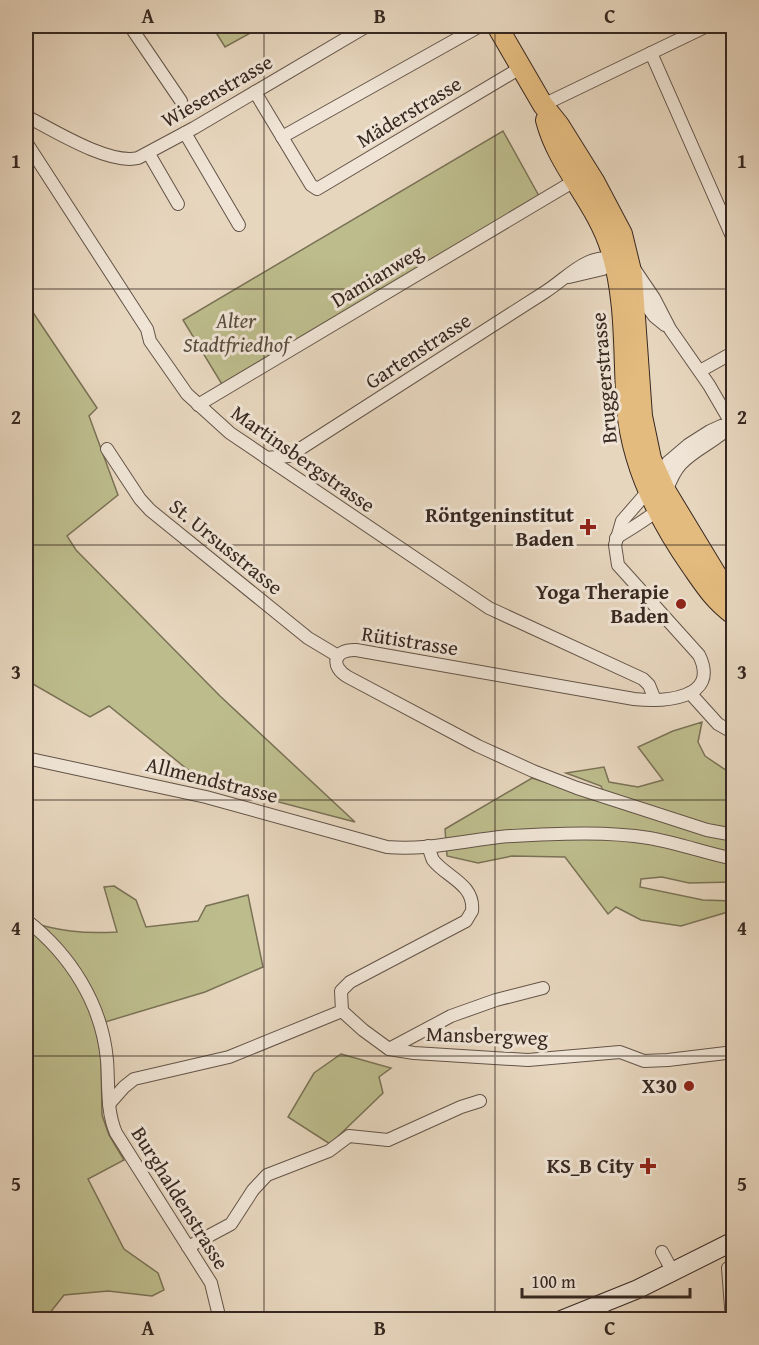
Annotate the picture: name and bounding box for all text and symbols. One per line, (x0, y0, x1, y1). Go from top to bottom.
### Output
text: A (142, 1, 155, 30)
text: B (374, 1, 386, 30)
text: C (604, 1, 616, 30)
street label: Wiesenstrasse (155, 46, 278, 135)
street label: Mäderstrasse (350, 68, 467, 155)
text: 1 (11, 146, 21, 175)
text: 1 (737, 146, 747, 175)
street label: Damianweg (325, 236, 429, 315)
park label: Alter Stadtfriedhof (183, 305, 293, 360)
street label: Gartenstrasse (359, 305, 477, 396)
street label: Bruggerstrasse (582, 311, 625, 445)
street label: Martinsbergstrasse (225, 397, 382, 520)
text: 2 (11, 402, 21, 431)
text: 2 (737, 402, 747, 431)
street label: St. Ursusstrasse (163, 491, 290, 602)
place label: Röntgeninstitut Baden (425, 499, 575, 554)
marker: Röntgeninstitut Baden (579, 518, 597, 536)
place label: Yoga Therapie Baden (536, 576, 670, 631)
marker: Yoga Therapie Baden (674, 597, 688, 611)
street label: Rütistrasse (360, 618, 461, 663)
text: 3 (11, 657, 21, 686)
text: 3 (737, 657, 747, 686)
street label: Allmendstrasse (143, 748, 282, 811)
text: 4 (11, 913, 21, 942)
text: 4 (737, 913, 747, 942)
street label: Mansbergweg (426, 1018, 549, 1053)
place label: X30 (642, 1070, 677, 1101)
marker: X30 (682, 1079, 696, 1093)
street label: Burghaldenstrasse (124, 1120, 237, 1275)
place label: KS_B City (547, 1150, 634, 1181)
marker: KS_B City (639, 1157, 657, 1175)
text: 5 (11, 1169, 21, 1198)
text: 5 (737, 1169, 747, 1198)
scale bar (522, 1261, 690, 1299)
text: 100 m (531, 1268, 576, 1295)
text: A (142, 1313, 155, 1342)
text: B (374, 1313, 386, 1342)
text: C (604, 1313, 616, 1342)

